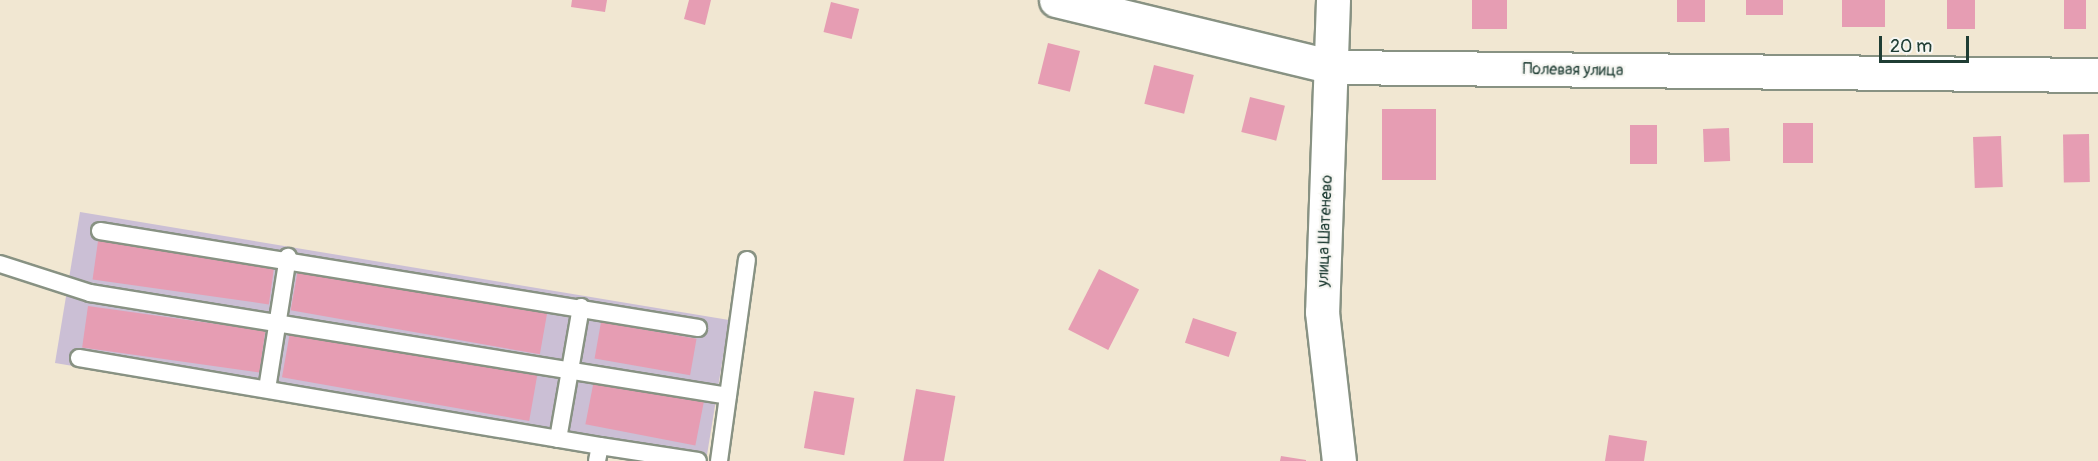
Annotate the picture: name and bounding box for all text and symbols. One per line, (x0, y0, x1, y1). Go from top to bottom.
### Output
scale bar (1882, 24, 1972, 62)
text: 20 m (1890, 35, 1932, 58)
street label: Полевая улица (1523, 60, 1623, 80)
street label: улица Шатенево (1313, 175, 1337, 287)

